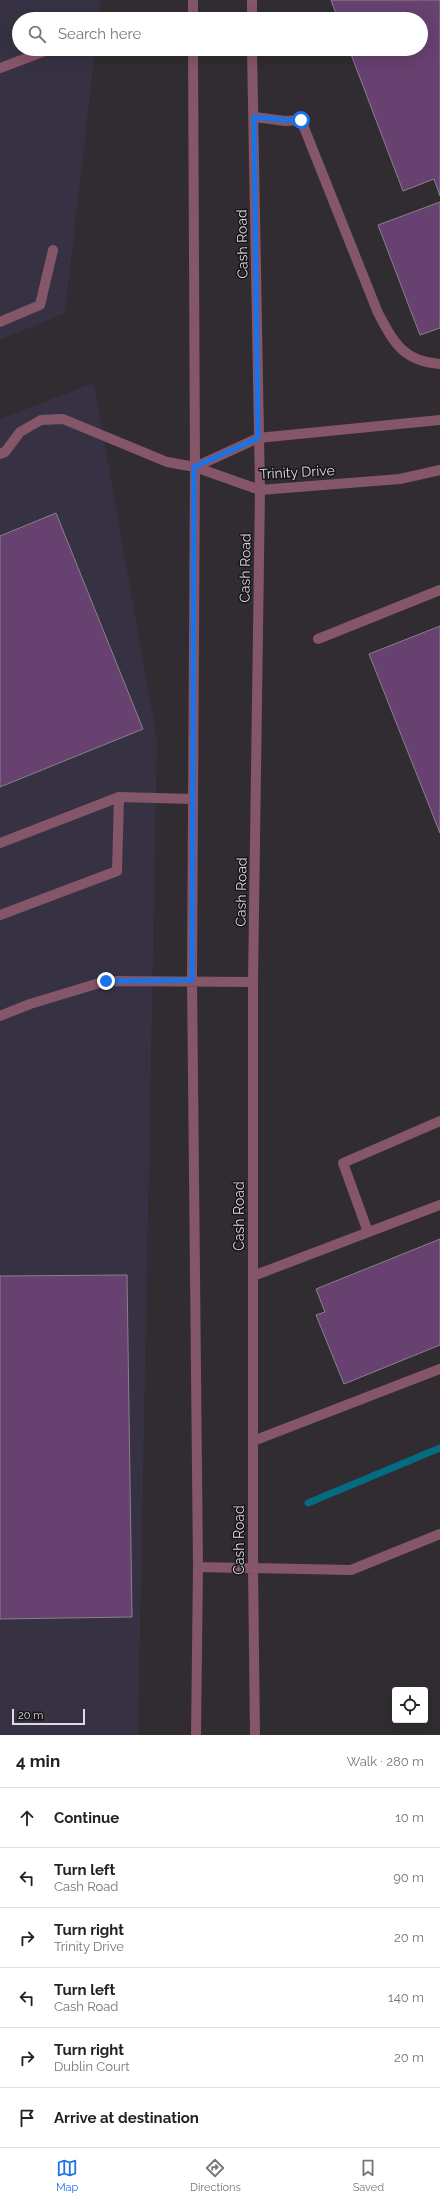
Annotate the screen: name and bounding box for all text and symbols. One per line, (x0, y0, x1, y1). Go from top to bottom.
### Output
search box (12, 12, 428, 56)
icon: search (26, 23, 48, 45)
text: Search here (58, 25, 141, 43)
route start (292, 111, 310, 129)
street label: Cash Road (233, 209, 251, 279)
street label: Trinity Drive (259, 462, 335, 482)
street label: Cash Road (236, 533, 254, 603)
street label: Cash Road (232, 857, 250, 927)
route end (97, 972, 115, 990)
street label: Cash Road (231, 1181, 247, 1251)
street label: Cash Road (231, 1505, 247, 1575)
map controls (392, 1687, 428, 1723)
button: locate (392, 1687, 428, 1723)
scale bar (12, 1707, 85, 1726)
text: 20 m (18, 1709, 43, 1722)
text: 4 min (16, 1751, 60, 1771)
text: Walk · 280 m (347, 1754, 424, 1769)
icon: ahead (16, 1807, 38, 1829)
text: Continue (54, 1809, 119, 1827)
text: 10 m (395, 1810, 424, 1825)
text: Turn left (54, 1861, 115, 1879)
icon: left (16, 1867, 38, 1889)
text: 90 m (393, 1870, 424, 1885)
text: Cash Road (54, 1879, 118, 1894)
text: Turn right (54, 1921, 124, 1939)
icon: right (16, 1927, 38, 1949)
text: 20 m (394, 1930, 424, 1945)
text: Trinity Drive (54, 1939, 124, 1954)
text: Turn left (54, 1981, 115, 1999)
icon: left (16, 1987, 38, 2009)
text: 140 m (388, 1990, 424, 2005)
text: Cash Road (54, 1999, 118, 2014)
text: Turn right (54, 2041, 124, 2059)
icon: right (16, 2047, 38, 2069)
text: 20 m (394, 2050, 424, 2065)
text: Dublin Court (54, 2059, 130, 2074)
icon: arrive (16, 2107, 38, 2129)
text: Arrive at destination (54, 2109, 199, 2127)
tab: Map (56, 2157, 78, 2194)
tab: Directions (190, 2157, 241, 2194)
tab: Saved (353, 2157, 384, 2194)

